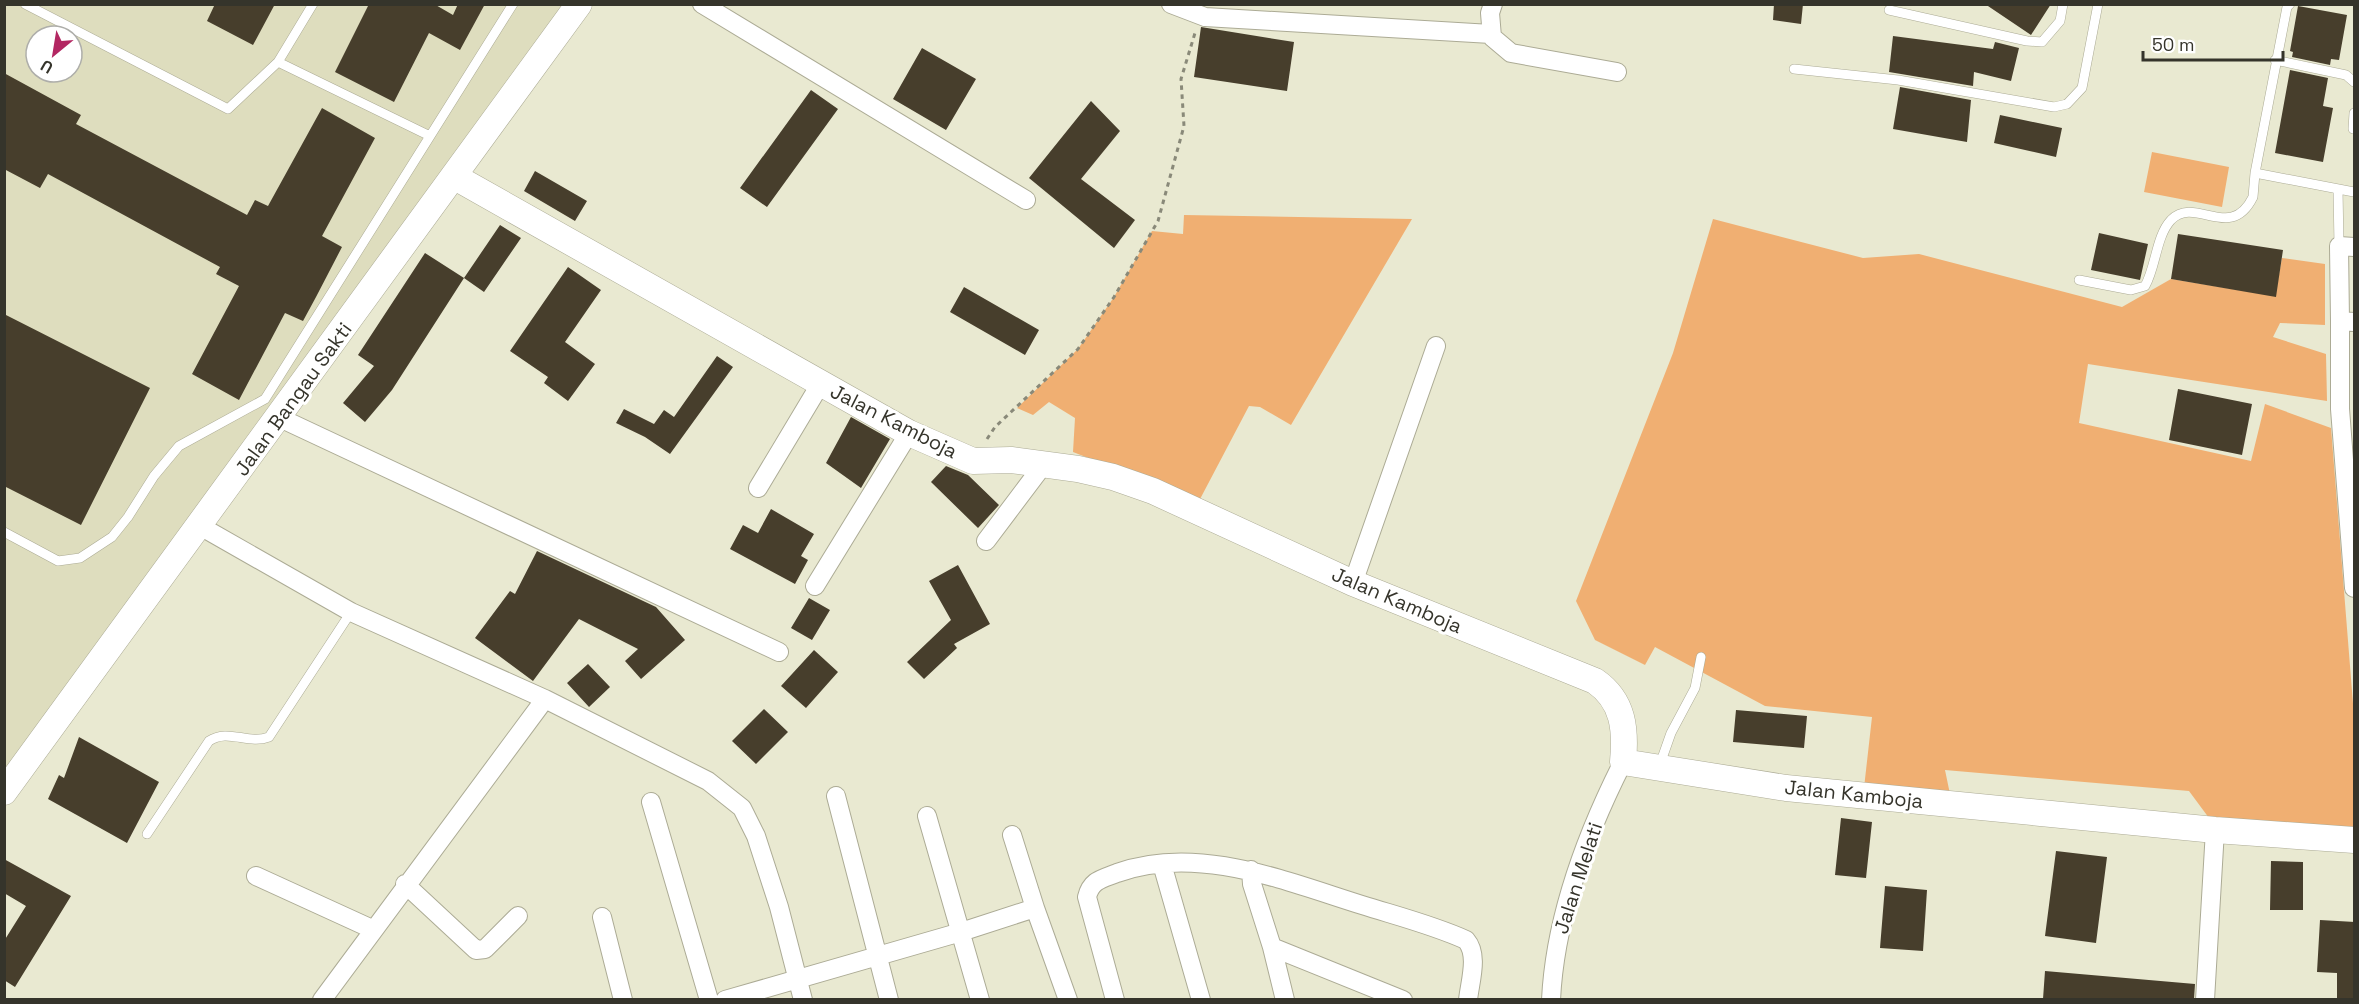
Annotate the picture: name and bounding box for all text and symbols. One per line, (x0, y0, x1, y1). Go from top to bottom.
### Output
north arrow (24, 24, 84, 84)
scale bar (2143, 24, 2282, 62)
text: 50 m (2152, 33, 2194, 56)
text: U (37, 55, 57, 78)
street label: Jalan Bangau Sakti (228, 317, 358, 481)
street label: Jalan Kamboja (826, 378, 962, 464)
street label: Jalan Kamboja (1328, 561, 1466, 639)
street label: Jalan Kamboja (1783, 774, 1925, 814)
street label: Jalan Melati (1548, 819, 1608, 937)

